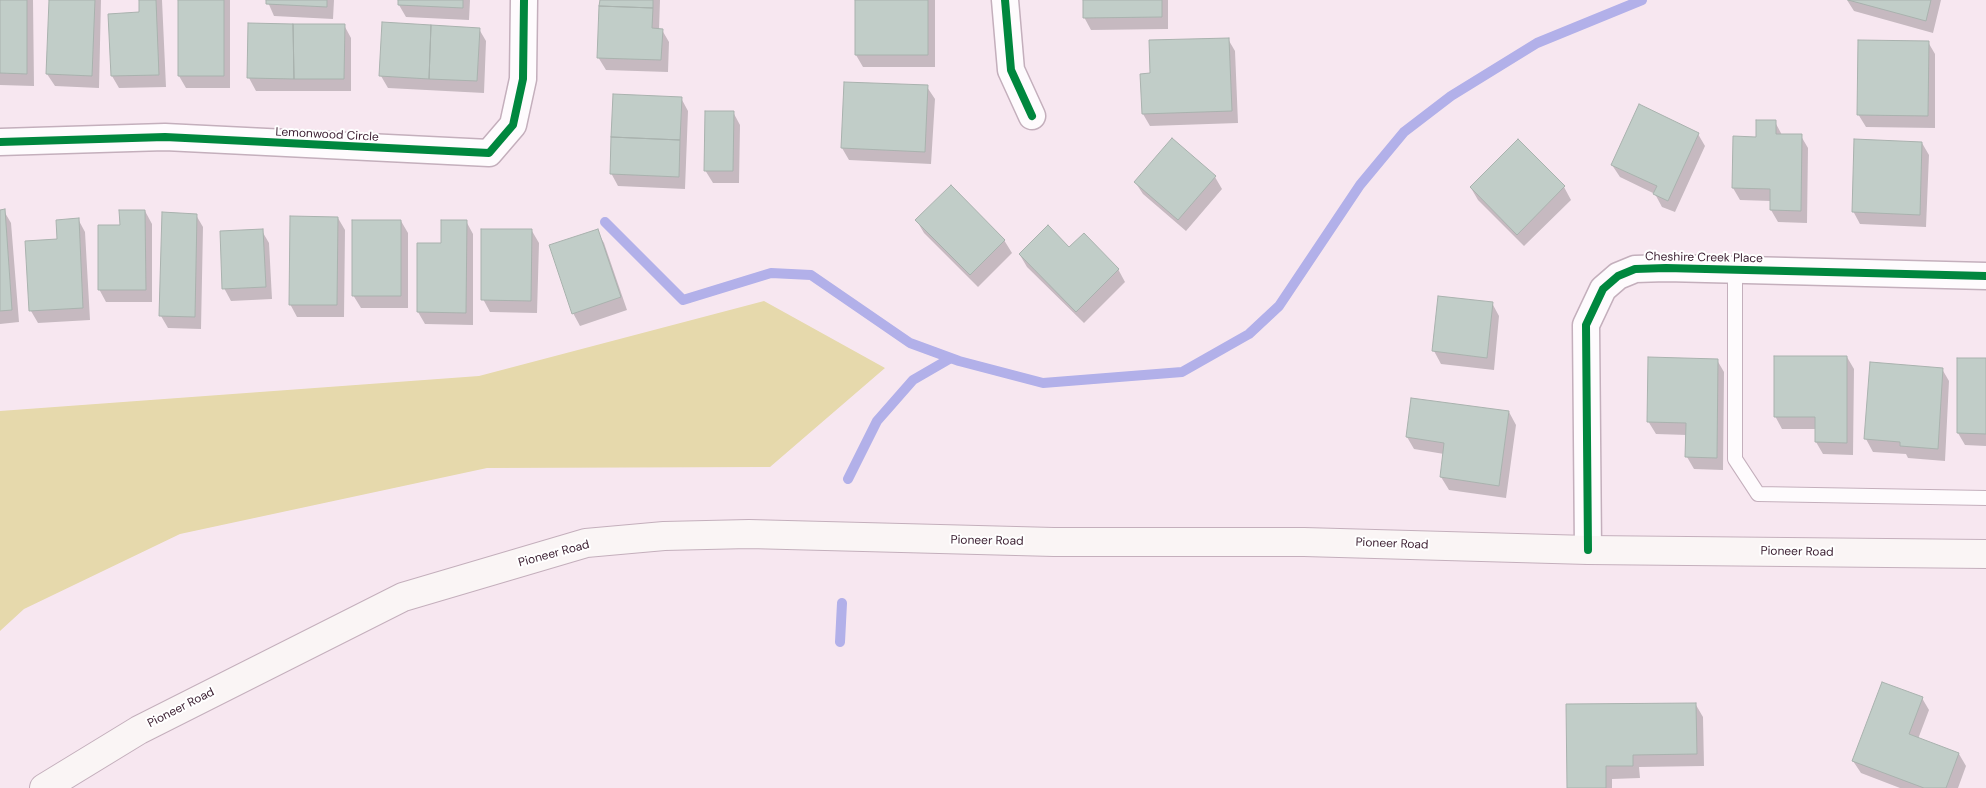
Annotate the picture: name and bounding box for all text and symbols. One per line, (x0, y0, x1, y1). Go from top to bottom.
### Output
street label: Lemonwood Circle (275, 125, 379, 145)
street label: Cheshire Creek Place (1645, 250, 1763, 266)
street label: Pioneer Road (950, 533, 1024, 549)
street label: Pioneer Road (1355, 536, 1429, 552)
street label: Pioneer Road (517, 538, 591, 570)
street label: Pioneer Road (1760, 544, 1834, 560)
street label: Pioneer Road (145, 685, 217, 731)

